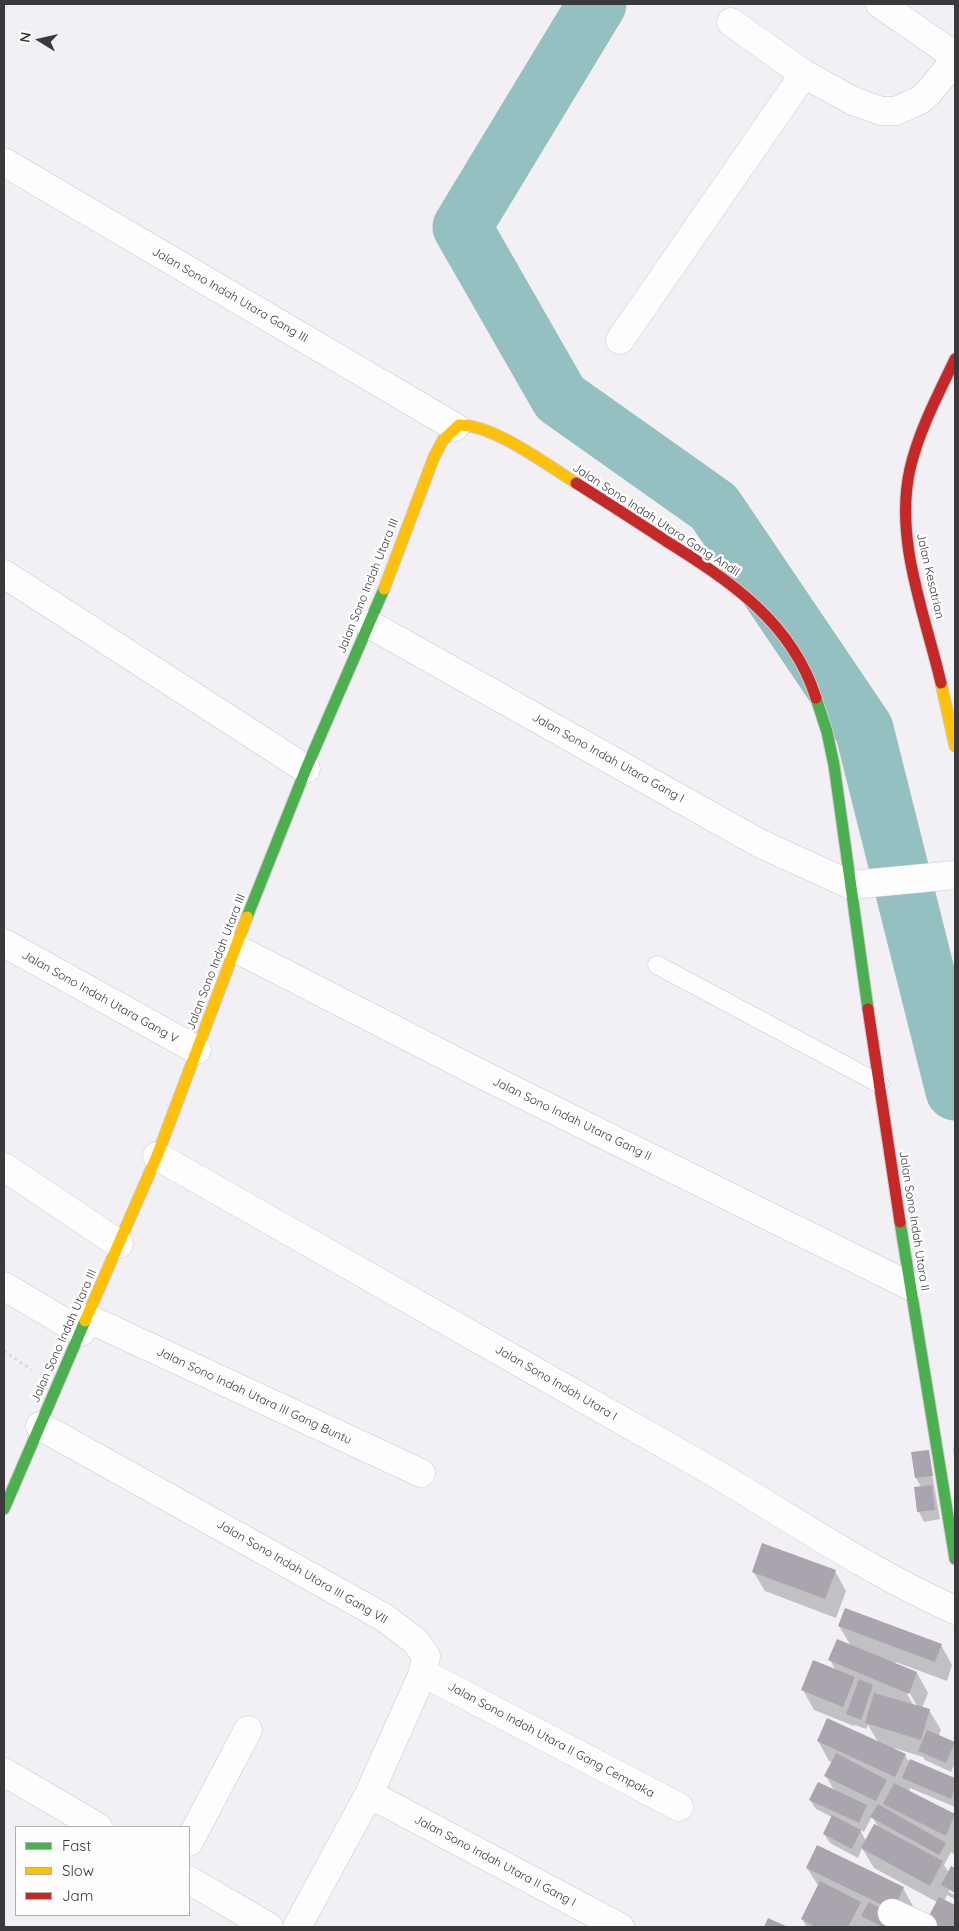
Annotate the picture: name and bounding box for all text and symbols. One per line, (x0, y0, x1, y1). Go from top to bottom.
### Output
north arrow (15, 15, 65, 65)
text: N (15, 31, 35, 44)
street label: Jalan Sono Indah Utara Gang III (149, 244, 311, 346)
street label: Jalan Sono Indah Utara Gang Andil (570, 461, 742, 579)
street label: Jalan Sono Indah Utara III (334, 516, 402, 656)
street label: Jalan Kesatrian (913, 532, 947, 620)
street label: Jalan Sono Indah Utara Gang I (529, 710, 687, 806)
street label: Jalan Sono Indah Utara III (183, 892, 249, 1032)
street label: Jalan Sono Indah Utara Gang V (19, 948, 181, 1046)
street label: Jalan Sono Indah Utara Gang II (490, 1074, 654, 1164)
street label: Jalan Sono Indah Utara II (896, 1150, 932, 1292)
street label: Jalan Sono Indah Utara III (28, 1267, 100, 1405)
street label: Jalan Sono Indah Utara I (493, 1342, 619, 1424)
street label: Jalan Sono Indah Utara III Gang Buntu (154, 1344, 354, 1448)
street label: Jalan Sono Indah Utara III Gang VII (214, 1517, 390, 1627)
street label: Jalan Sono Indah Utara II Gang Cempaka (445, 1679, 657, 1801)
street label: Jalan Sono Indah Utara II Gang I (412, 1812, 578, 1910)
legend (15, 1826, 190, 1916)
text: Fast (62, 1836, 91, 1855)
text: Slow (62, 1861, 94, 1880)
text: Jam (62, 1886, 93, 1905)

